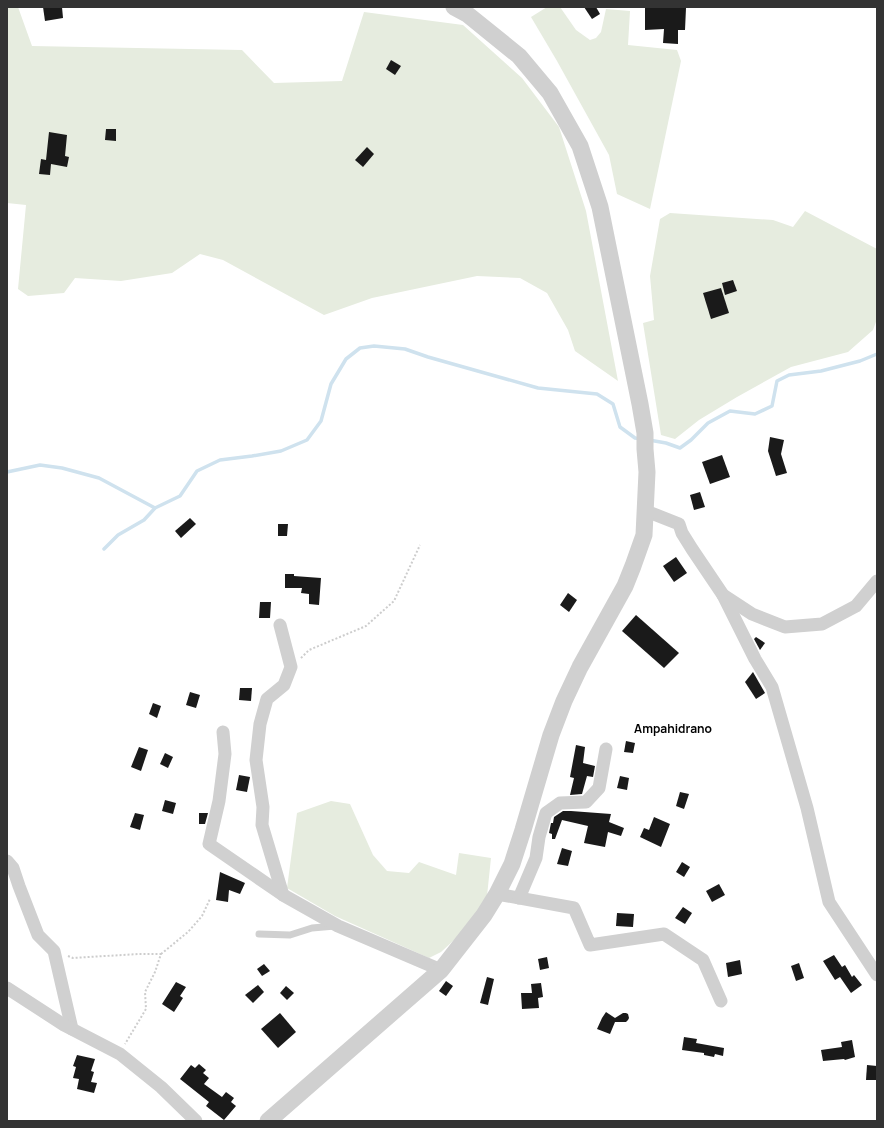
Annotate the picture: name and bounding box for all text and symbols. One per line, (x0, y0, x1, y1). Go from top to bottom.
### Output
district label: Ampahidrano (634, 720, 712, 737)

